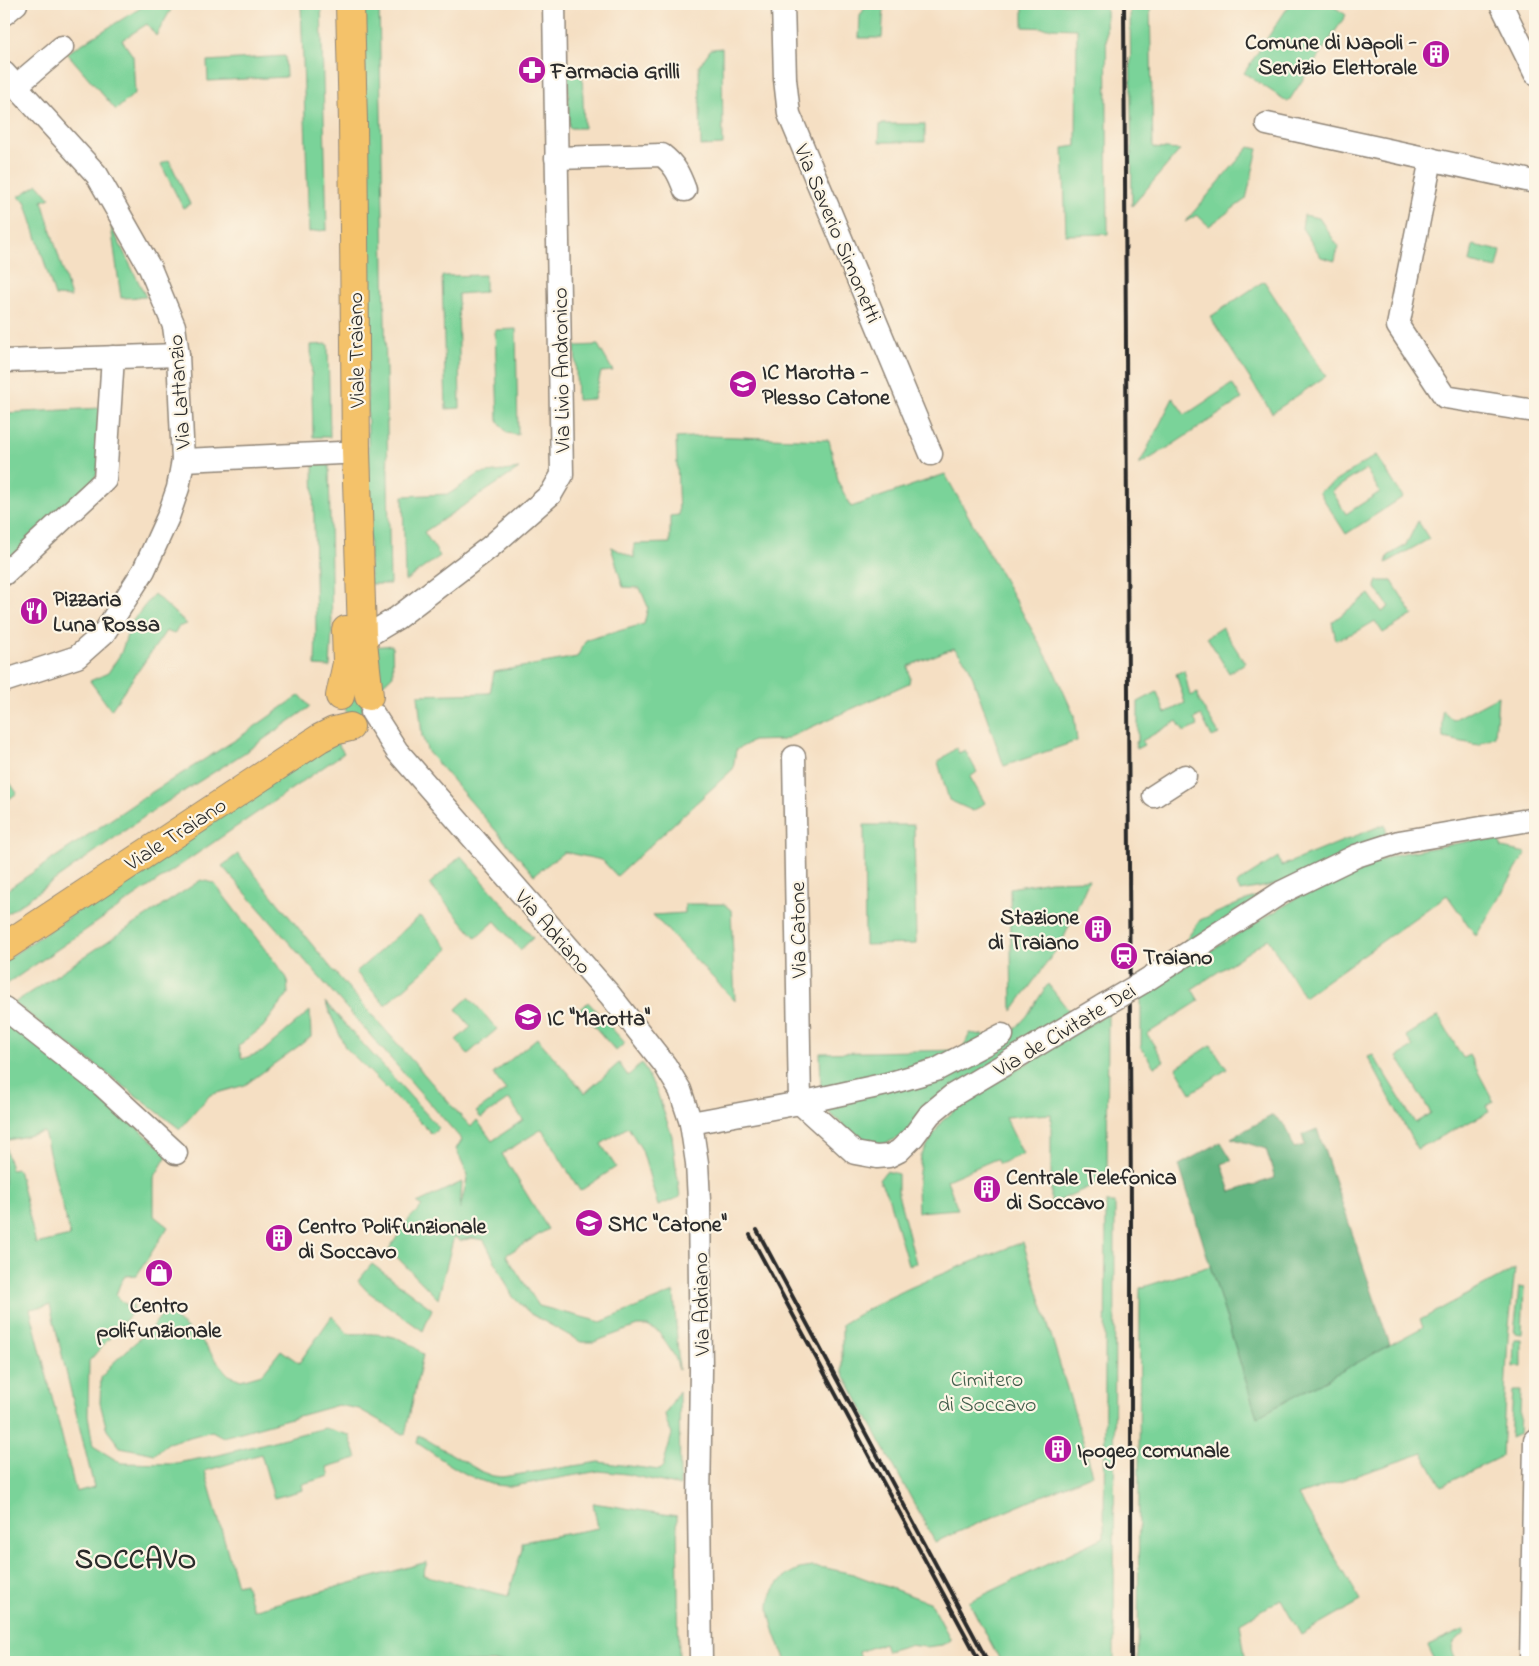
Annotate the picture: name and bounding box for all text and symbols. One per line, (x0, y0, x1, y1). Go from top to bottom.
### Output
place label: Comune di Napoli - Servizio Elettorale (1245, 28, 1418, 85)
building icon: Comune di Napoli - Servizio Elettorale (1421, 39, 1451, 69)
pharmacy icon: Farmacia Grilli (517, 55, 547, 85)
place label: Farmacia Grilli (550, 57, 680, 89)
street label: Via Saverio Simonetti (784, 139, 888, 329)
street label: Via Livio Andronico (546, 287, 580, 454)
street label: Viale Traiano (341, 292, 375, 409)
street label: Via Lattanzio (161, 333, 201, 451)
place label: IC Marotta - Plesso Catone (762, 358, 891, 415)
school or university icon: IC Marotta - Plesso Catone (728, 369, 758, 399)
place label: Pizzaria Luna Rossa (53, 585, 160, 642)
restaurant icon: Pizzaria Luna Rossa (19, 596, 49, 626)
street label: Viale Traiano (119, 791, 234, 881)
street label: Via Catone (783, 881, 817, 979)
street label: Via Adriano (505, 883, 598, 983)
place label: Stazione di Traiano (988, 903, 1080, 960)
building icon: Stazione di Traiano (1083, 914, 1113, 944)
station icon: Traiano (1109, 941, 1139, 971)
place label: Traiano (1143, 943, 1212, 975)
street label: Via de Civitate Dei (987, 976, 1143, 1087)
school or university icon: IC "Marotta" (513, 1002, 543, 1032)
place label: IC "Marotta" (547, 1004, 650, 1036)
place label: Centrale Telefonica di Soccavo (1006, 1163, 1177, 1220)
building icon: Centrale Telefonica di Soccavo (972, 1174, 1002, 1204)
school or university icon: SMC "Catone" (574, 1208, 604, 1238)
place label: SMC "Catone" (608, 1210, 727, 1242)
place label: Centro Polifunzionale di Soccavo (298, 1212, 487, 1269)
building icon: Centro Polifunzionale di Soccavo (264, 1223, 294, 1253)
street label: Via Adriano (686, 1252, 720, 1357)
shop icon: Centro polifunzionale (144, 1258, 174, 1288)
place label: Centro polifunzionale (97, 1291, 223, 1348)
park label: Cimitero di Soccavo (938, 1365, 1036, 1422)
building icon: Ipogeo comunale (1043, 1434, 1073, 1464)
place label: Ipogeo comunale (1077, 1436, 1230, 1469)
district label: SOCCAVO (75, 1541, 197, 1582)

